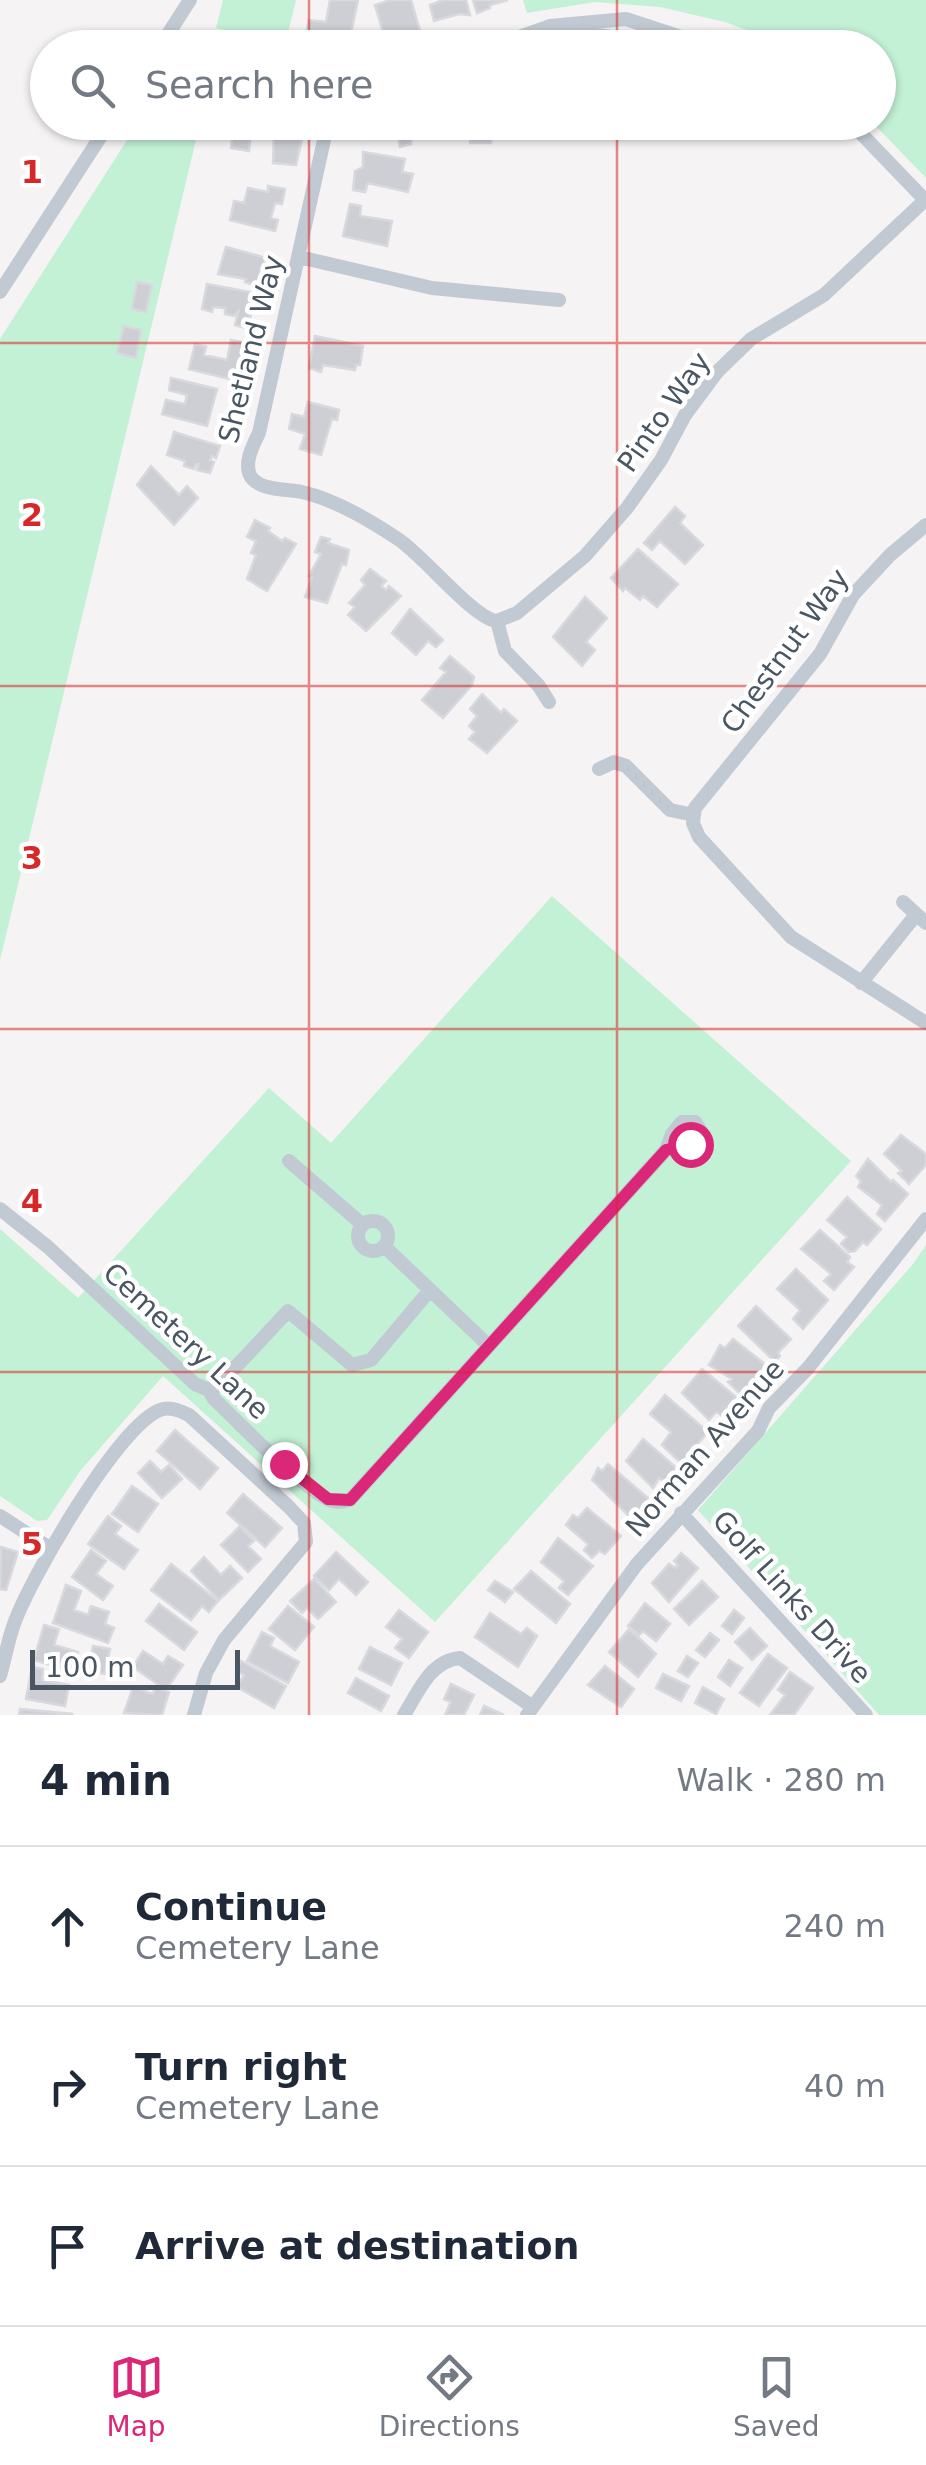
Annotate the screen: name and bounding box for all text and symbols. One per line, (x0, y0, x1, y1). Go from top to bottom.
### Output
search box (30, 30, 896, 140)
icon: search (65, 58, 120, 113)
text: Search here (145, 63, 373, 107)
text: 1 (21, 153, 43, 191)
street label: Shetland Way (212, 252, 290, 446)
street label: Pinto Way (611, 346, 717, 478)
text: 2 (21, 496, 43, 534)
street label: Chestnut Way (714, 562, 856, 740)
text: 3 (21, 839, 43, 877)
route start (668, 1122, 714, 1168)
text: 4 (21, 1182, 43, 1220)
street label: Cemetery Lane (96, 1256, 276, 1426)
street label: Norman Avenue (619, 1353, 791, 1543)
route end (262, 1442, 308, 1488)
street label: Golf Links Drive (706, 1504, 878, 1690)
text: 5 (21, 1525, 43, 1563)
scale bar (30, 1645, 240, 1690)
text: 100 m (45, 1651, 135, 1684)
text: 4 min (40, 1756, 172, 1805)
text: Walk · 280 m (676, 1761, 886, 1799)
text: Continue (135, 1885, 327, 1929)
icon: ahead (40, 1899, 95, 1954)
text: 240 m (784, 1907, 886, 1945)
text: Cemetery Lane (135, 1929, 380, 1967)
text: Turn right (135, 2045, 347, 2089)
icon: right (40, 2059, 95, 2114)
text: 40 m (804, 2067, 886, 2105)
text: Cemetery Lane (135, 2089, 380, 2127)
icon: arrive (40, 2219, 95, 2274)
text: Arrive at destination (135, 2224, 580, 2268)
tab: Map (107, 2350, 166, 2443)
tab: Directions (379, 2350, 520, 2443)
tab: Saved (733, 2350, 819, 2443)

